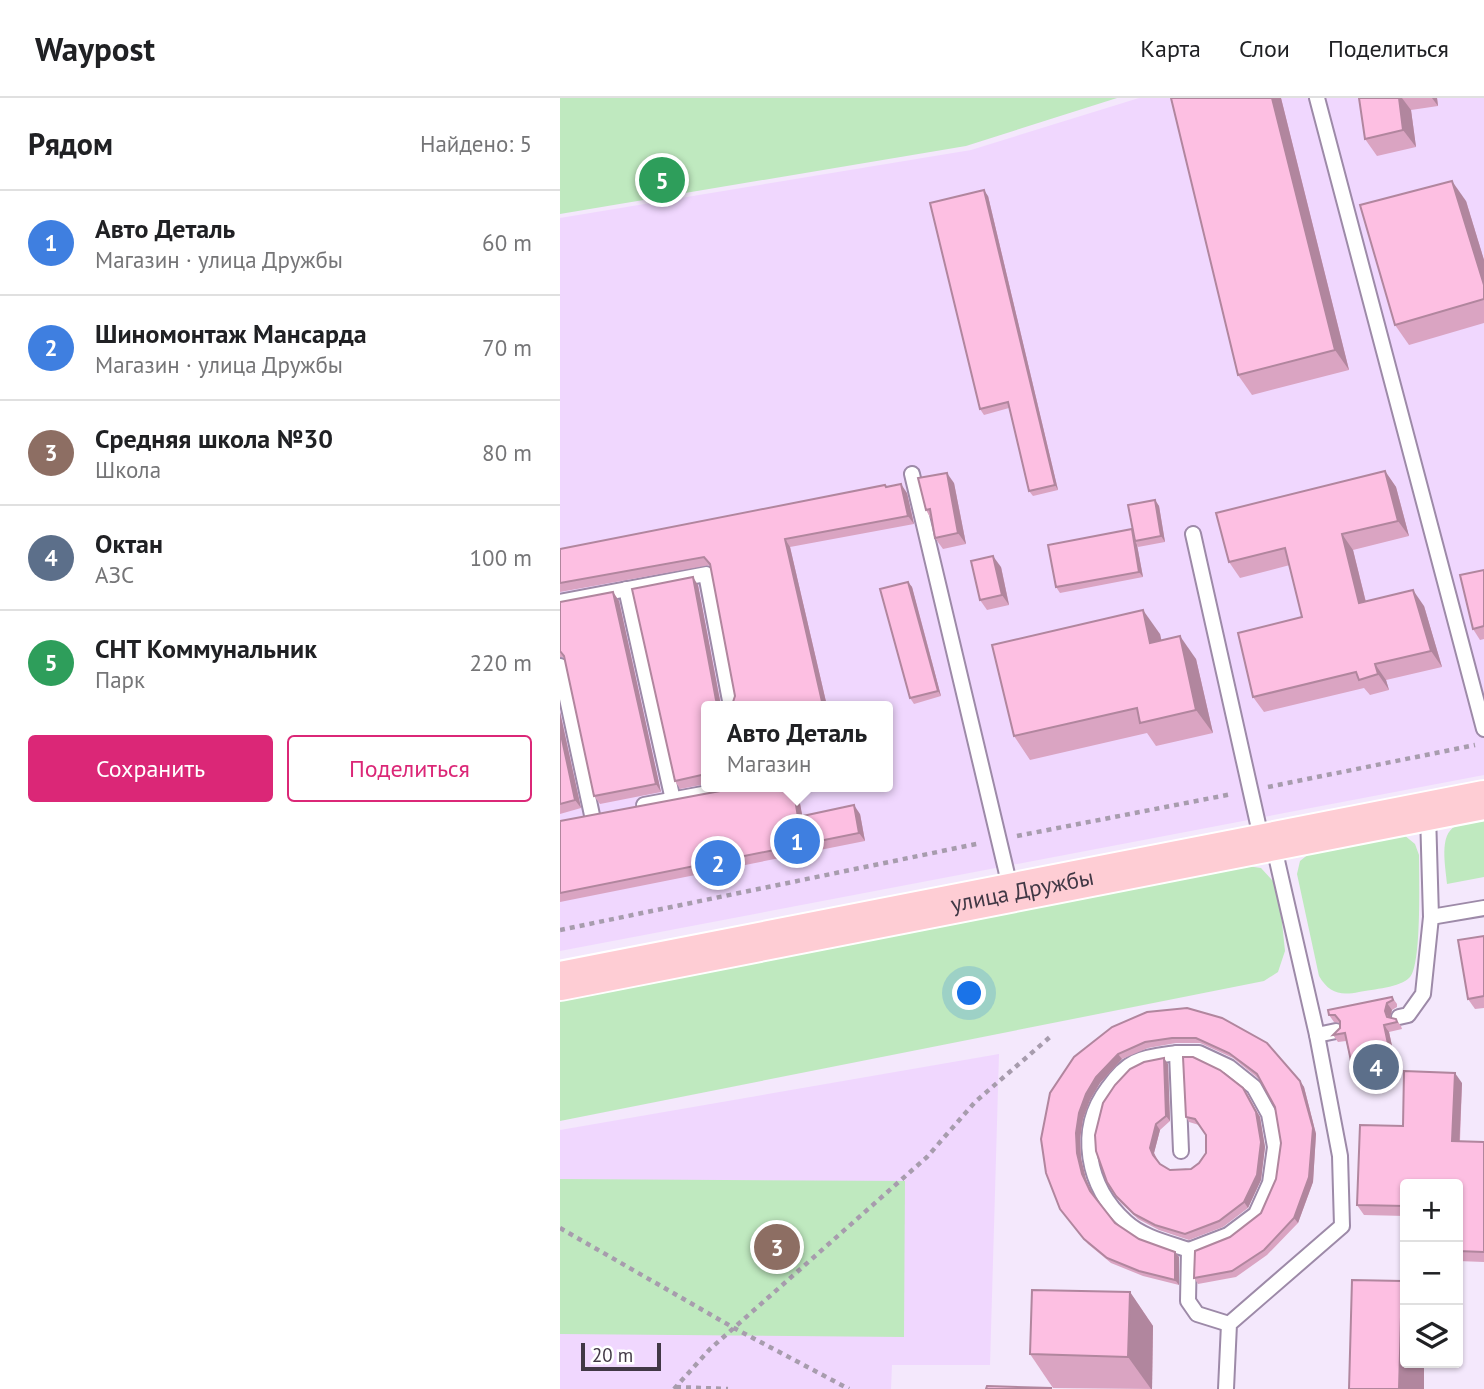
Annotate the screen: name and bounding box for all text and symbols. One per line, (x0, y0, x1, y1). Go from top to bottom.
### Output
text: Waypost (35, 27, 155, 70)
text: Карта (1140, 33, 1201, 64)
text: Слои (1239, 33, 1290, 64)
text: Поделиться (1328, 33, 1449, 64)
text: Рядом (28, 124, 113, 163)
text: Найдено: 5 (420, 129, 532, 158)
pin: 5 (639, 154, 685, 206)
text: Авто Деталь (95, 212, 235, 245)
text: 1 (44, 228, 58, 257)
text: 60 m (482, 228, 532, 257)
text: Магазин · улица Дружбы (95, 245, 343, 274)
text: Шиномонтаж Мансарда (95, 317, 367, 350)
text: 2 (44, 333, 58, 362)
text: 70 m (482, 333, 532, 362)
text: Магазин · улица Дружбы (95, 350, 343, 379)
text: Средняя школа №30 (95, 422, 333, 455)
text: 3 (44, 438, 58, 467)
text: 80 m (482, 438, 532, 467)
text: Школа (95, 455, 161, 484)
text: Октан (95, 527, 163, 560)
text: 4 (44, 543, 58, 572)
text: 100 m (470, 543, 532, 572)
text: АЗС (95, 560, 134, 589)
text: СНТ Коммунальник (95, 632, 317, 665)
text: 5 (44, 648, 58, 677)
text: 220 m (470, 648, 532, 677)
text: Парк (95, 665, 145, 694)
popup (701, 701, 893, 792)
text: Авто Деталь (727, 716, 867, 749)
button: Сохранить (28, 735, 273, 802)
button: Поделиться (287, 735, 532, 802)
text: Магазин (727, 749, 811, 778)
pin: 1 (774, 815, 820, 867)
pin: 2 (695, 837, 741, 889)
street label: улица Дружбы (948, 862, 1096, 918)
your location (952, 976, 986, 1010)
pin: 4 (1353, 1041, 1399, 1093)
map controls (1400, 1179, 1463, 1368)
button: + (1400, 1179, 1463, 1242)
pin: 3 (754, 1221, 800, 1273)
button: − (1400, 1242, 1463, 1305)
button: layers (1400, 1305, 1463, 1368)
scale bar (581, 1340, 662, 1372)
text: 20 m (592, 1343, 633, 1367)

